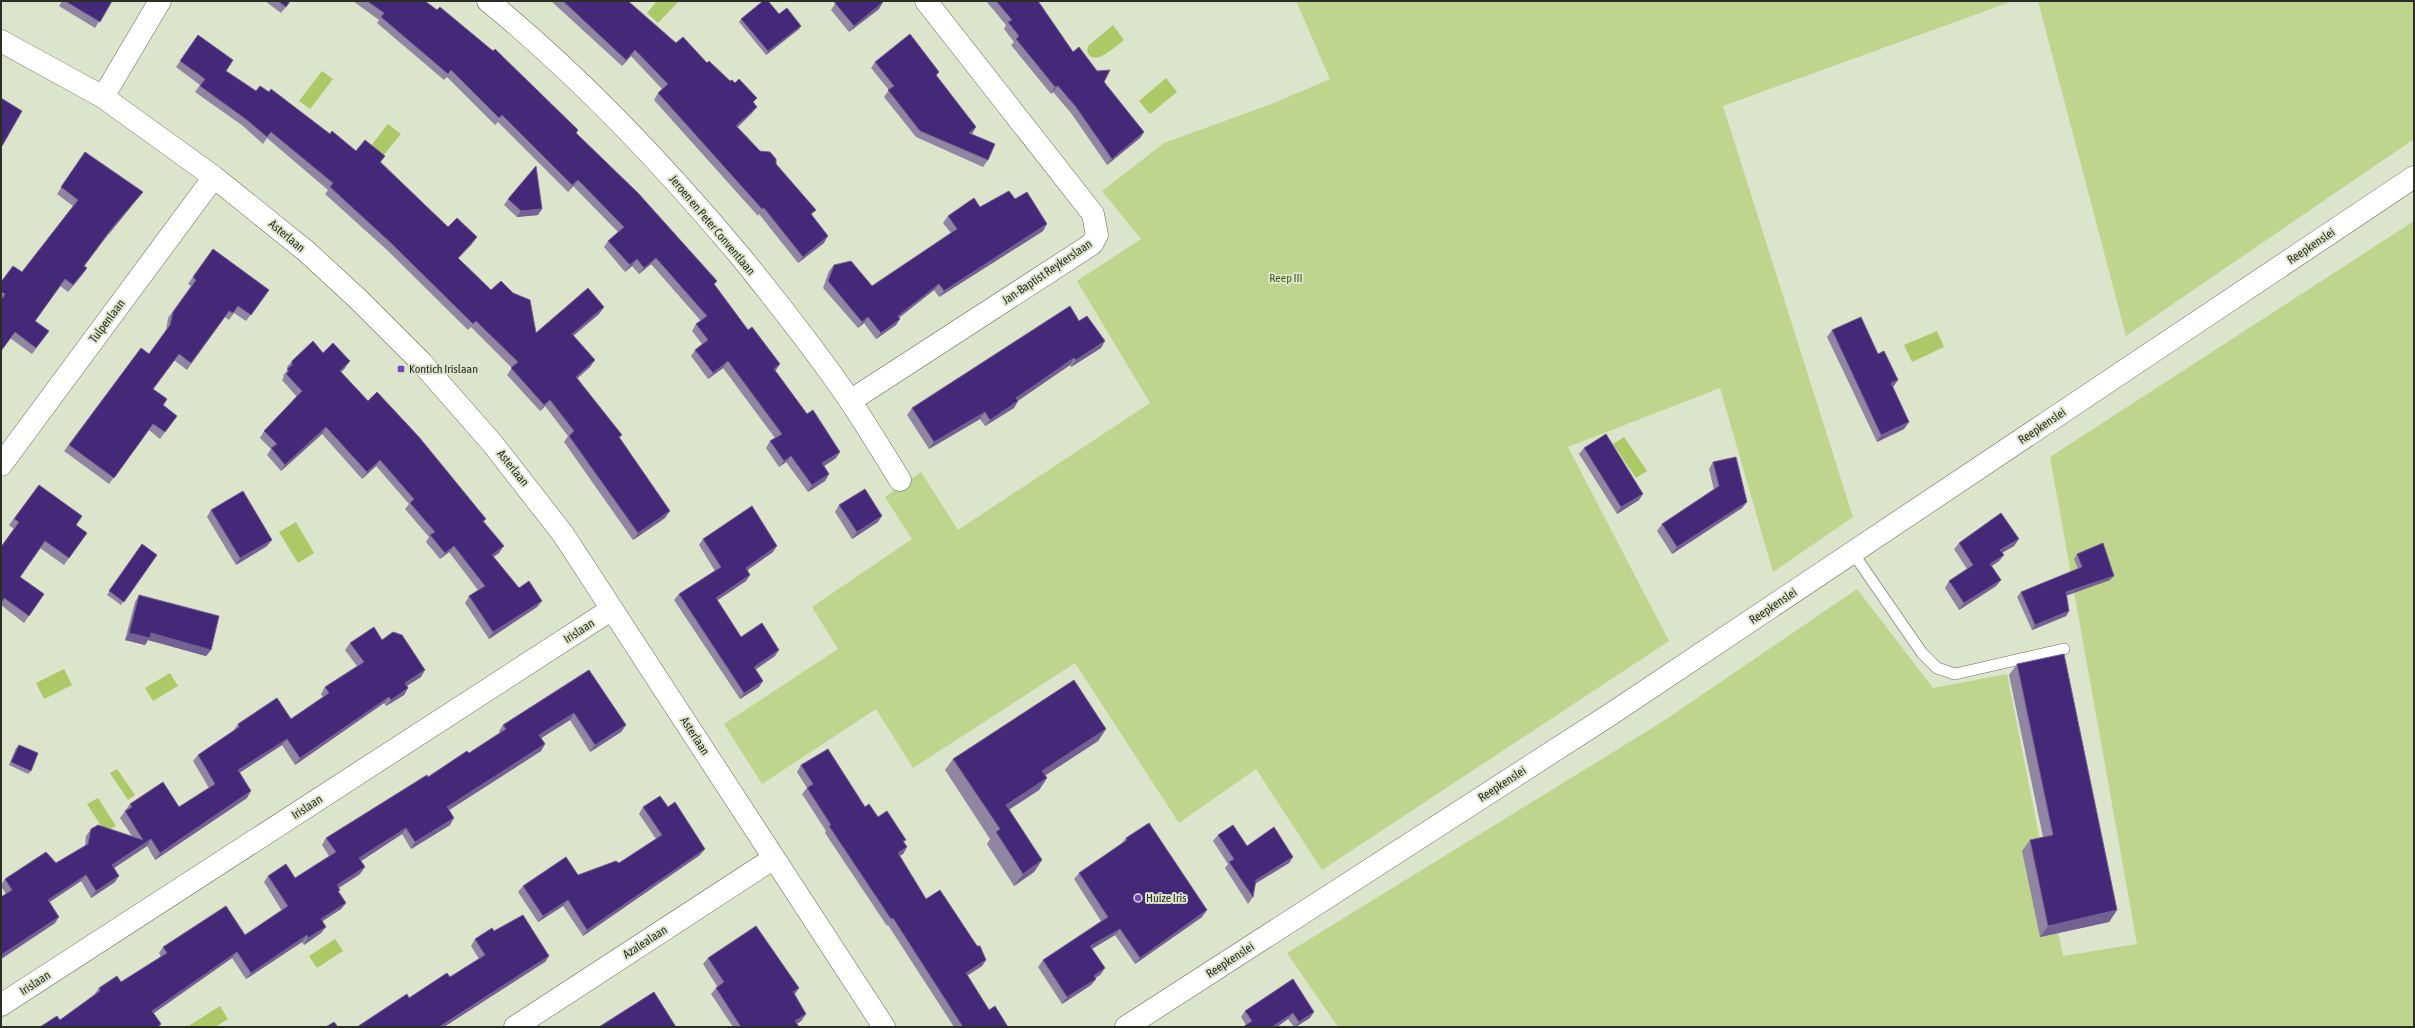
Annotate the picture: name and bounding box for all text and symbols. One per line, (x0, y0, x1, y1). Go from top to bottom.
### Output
street label: Jeroen en Peter Conventlaan (666, 172, 758, 278)
street label: Asterlaan (266, 217, 308, 255)
street label: Reepkenslei (2285, 225, 2337, 267)
street label: Jan-Baptist Reykerslaan (999, 237, 1095, 307)
park label: Reep III (1269, 271, 1303, 285)
street label: Tulpenlaan (86, 297, 128, 345)
place label: Kontich Irislaan (409, 362, 478, 376)
marker: Kontich Irislaan (396, 364, 406, 374)
street label: Reepkenslei (2016, 405, 2068, 447)
street label: Asterlaan (494, 447, 532, 489)
street label: Reepkenslei (1747, 585, 1799, 627)
street label: Irislaan (561, 616, 597, 646)
street label: Asterlaan (678, 714, 712, 758)
street label: Reepkenslei (1475, 763, 1529, 805)
street label: Irislaan (289, 792, 325, 822)
place label: Huize Iris (1146, 891, 1186, 905)
marker: Huize Iris (1133, 893, 1143, 903)
street label: Azalealaan (620, 923, 670, 961)
street label: Reepkenslei (1203, 939, 1257, 981)
street label: Irislaan (17, 968, 53, 998)

